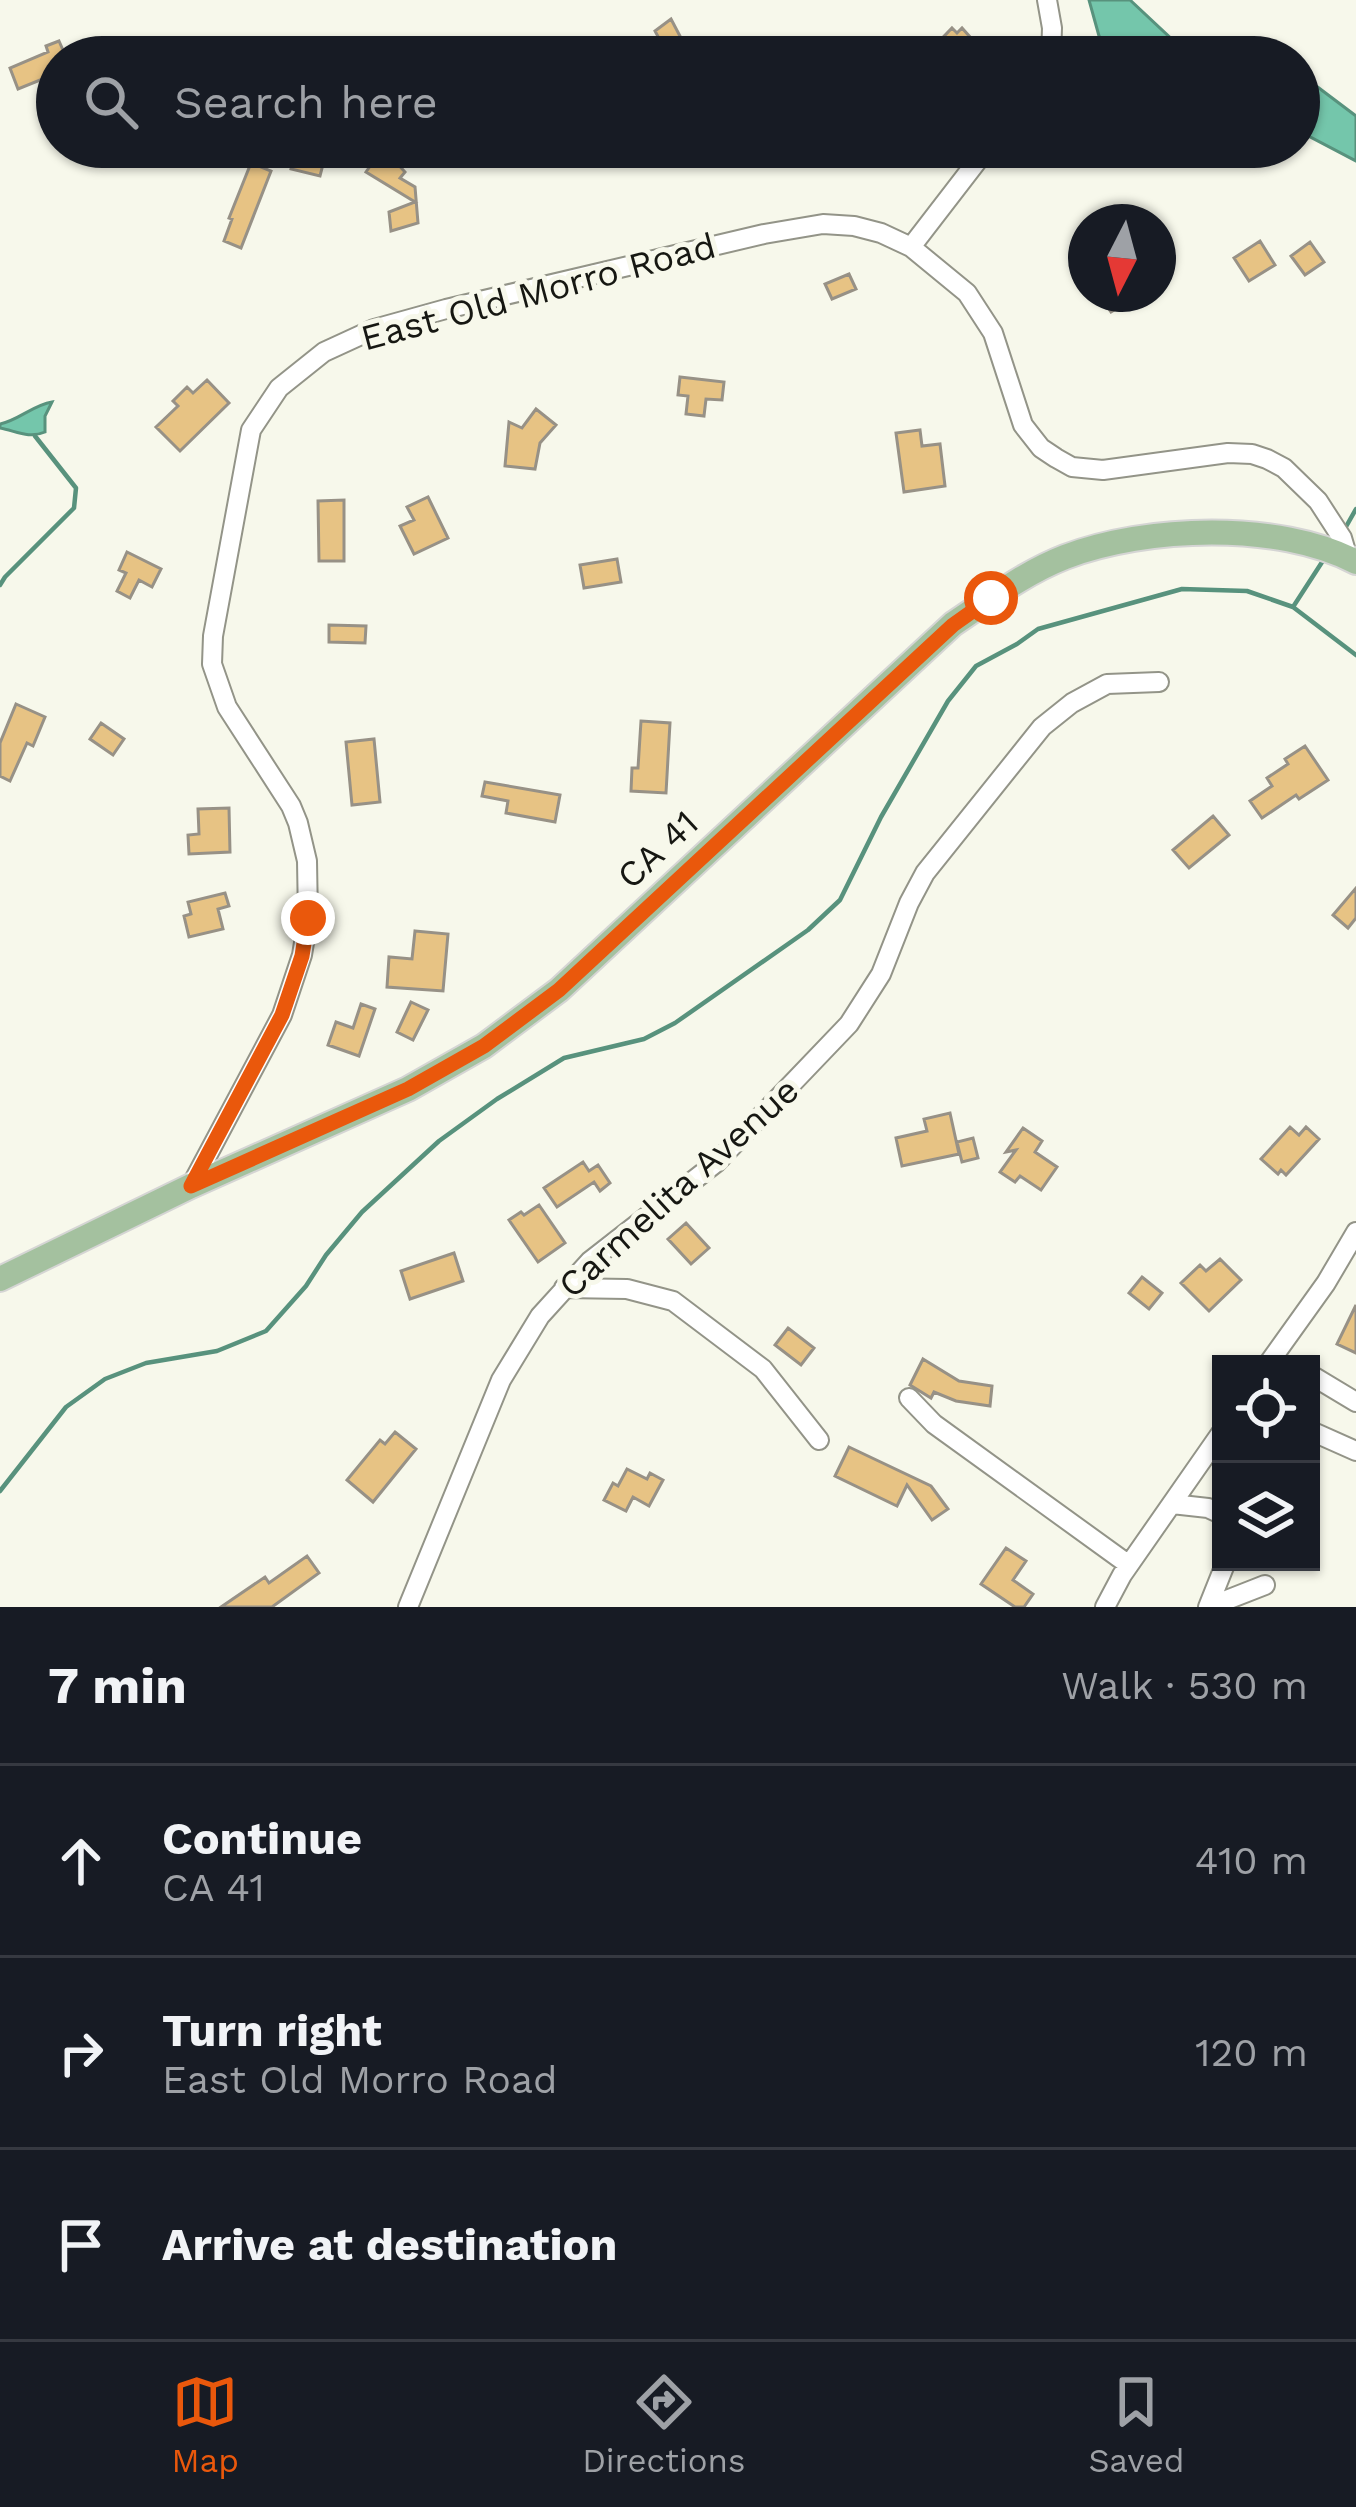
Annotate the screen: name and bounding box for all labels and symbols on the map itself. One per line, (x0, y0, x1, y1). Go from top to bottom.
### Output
north arrow (1068, 204, 1176, 312)
street label: East Old Morro Road (357, 224, 720, 359)
route start (964, 571, 1018, 625)
street label: CA 41 (609, 802, 707, 897)
route end (281, 891, 335, 945)
street label: Carmelita Avenue (550, 1069, 807, 1306)

